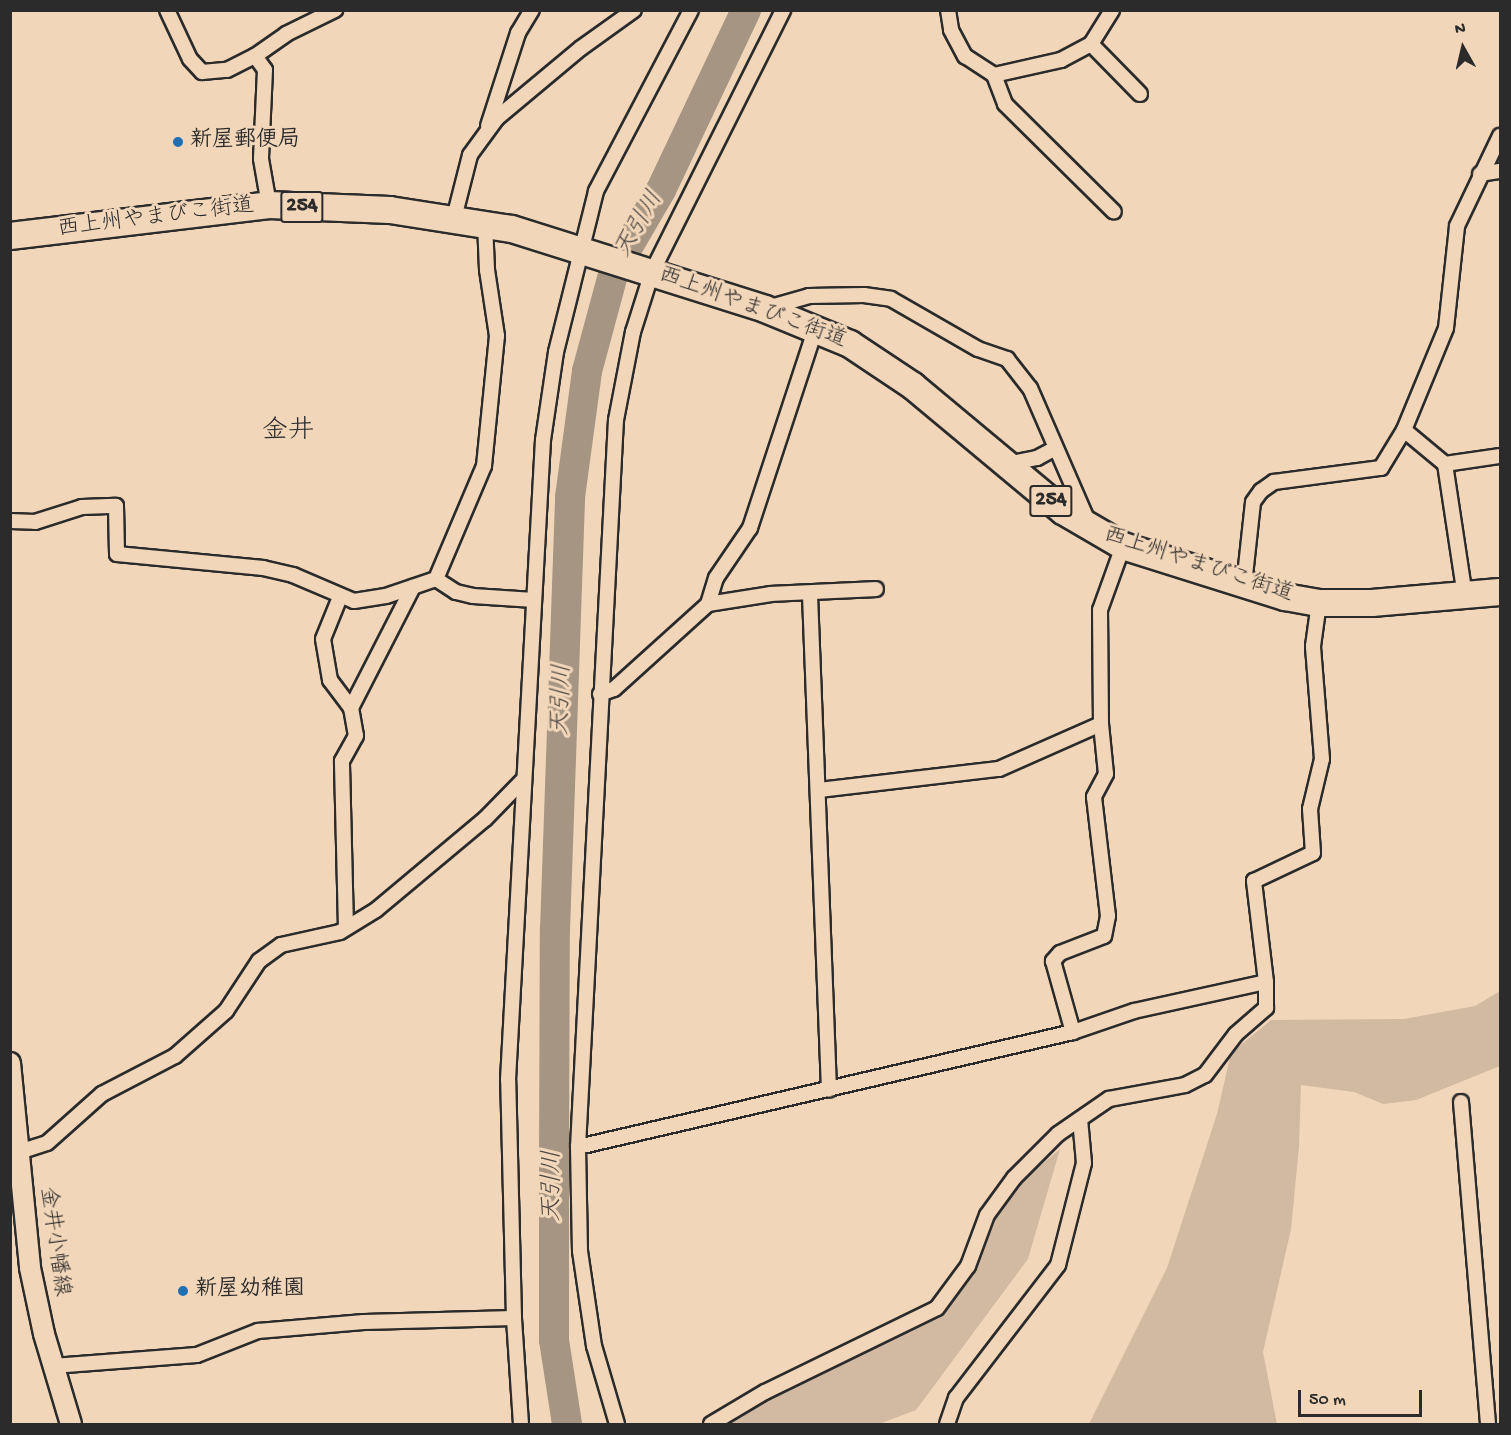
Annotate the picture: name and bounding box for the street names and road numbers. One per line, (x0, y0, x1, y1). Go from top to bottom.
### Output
road number: 254 (280, 189, 324, 225)
street label: 西上州やまびこ街道 (56, 194, 256, 244)
street label: 西上州やまびこ街道 (654, 263, 850, 355)
road number: 254 (1028, 483, 1074, 519)
street label: 西上州やまびこ街道 (1100, 523, 1296, 609)
street label: 金井小幡線 (32, 1186, 74, 1298)

